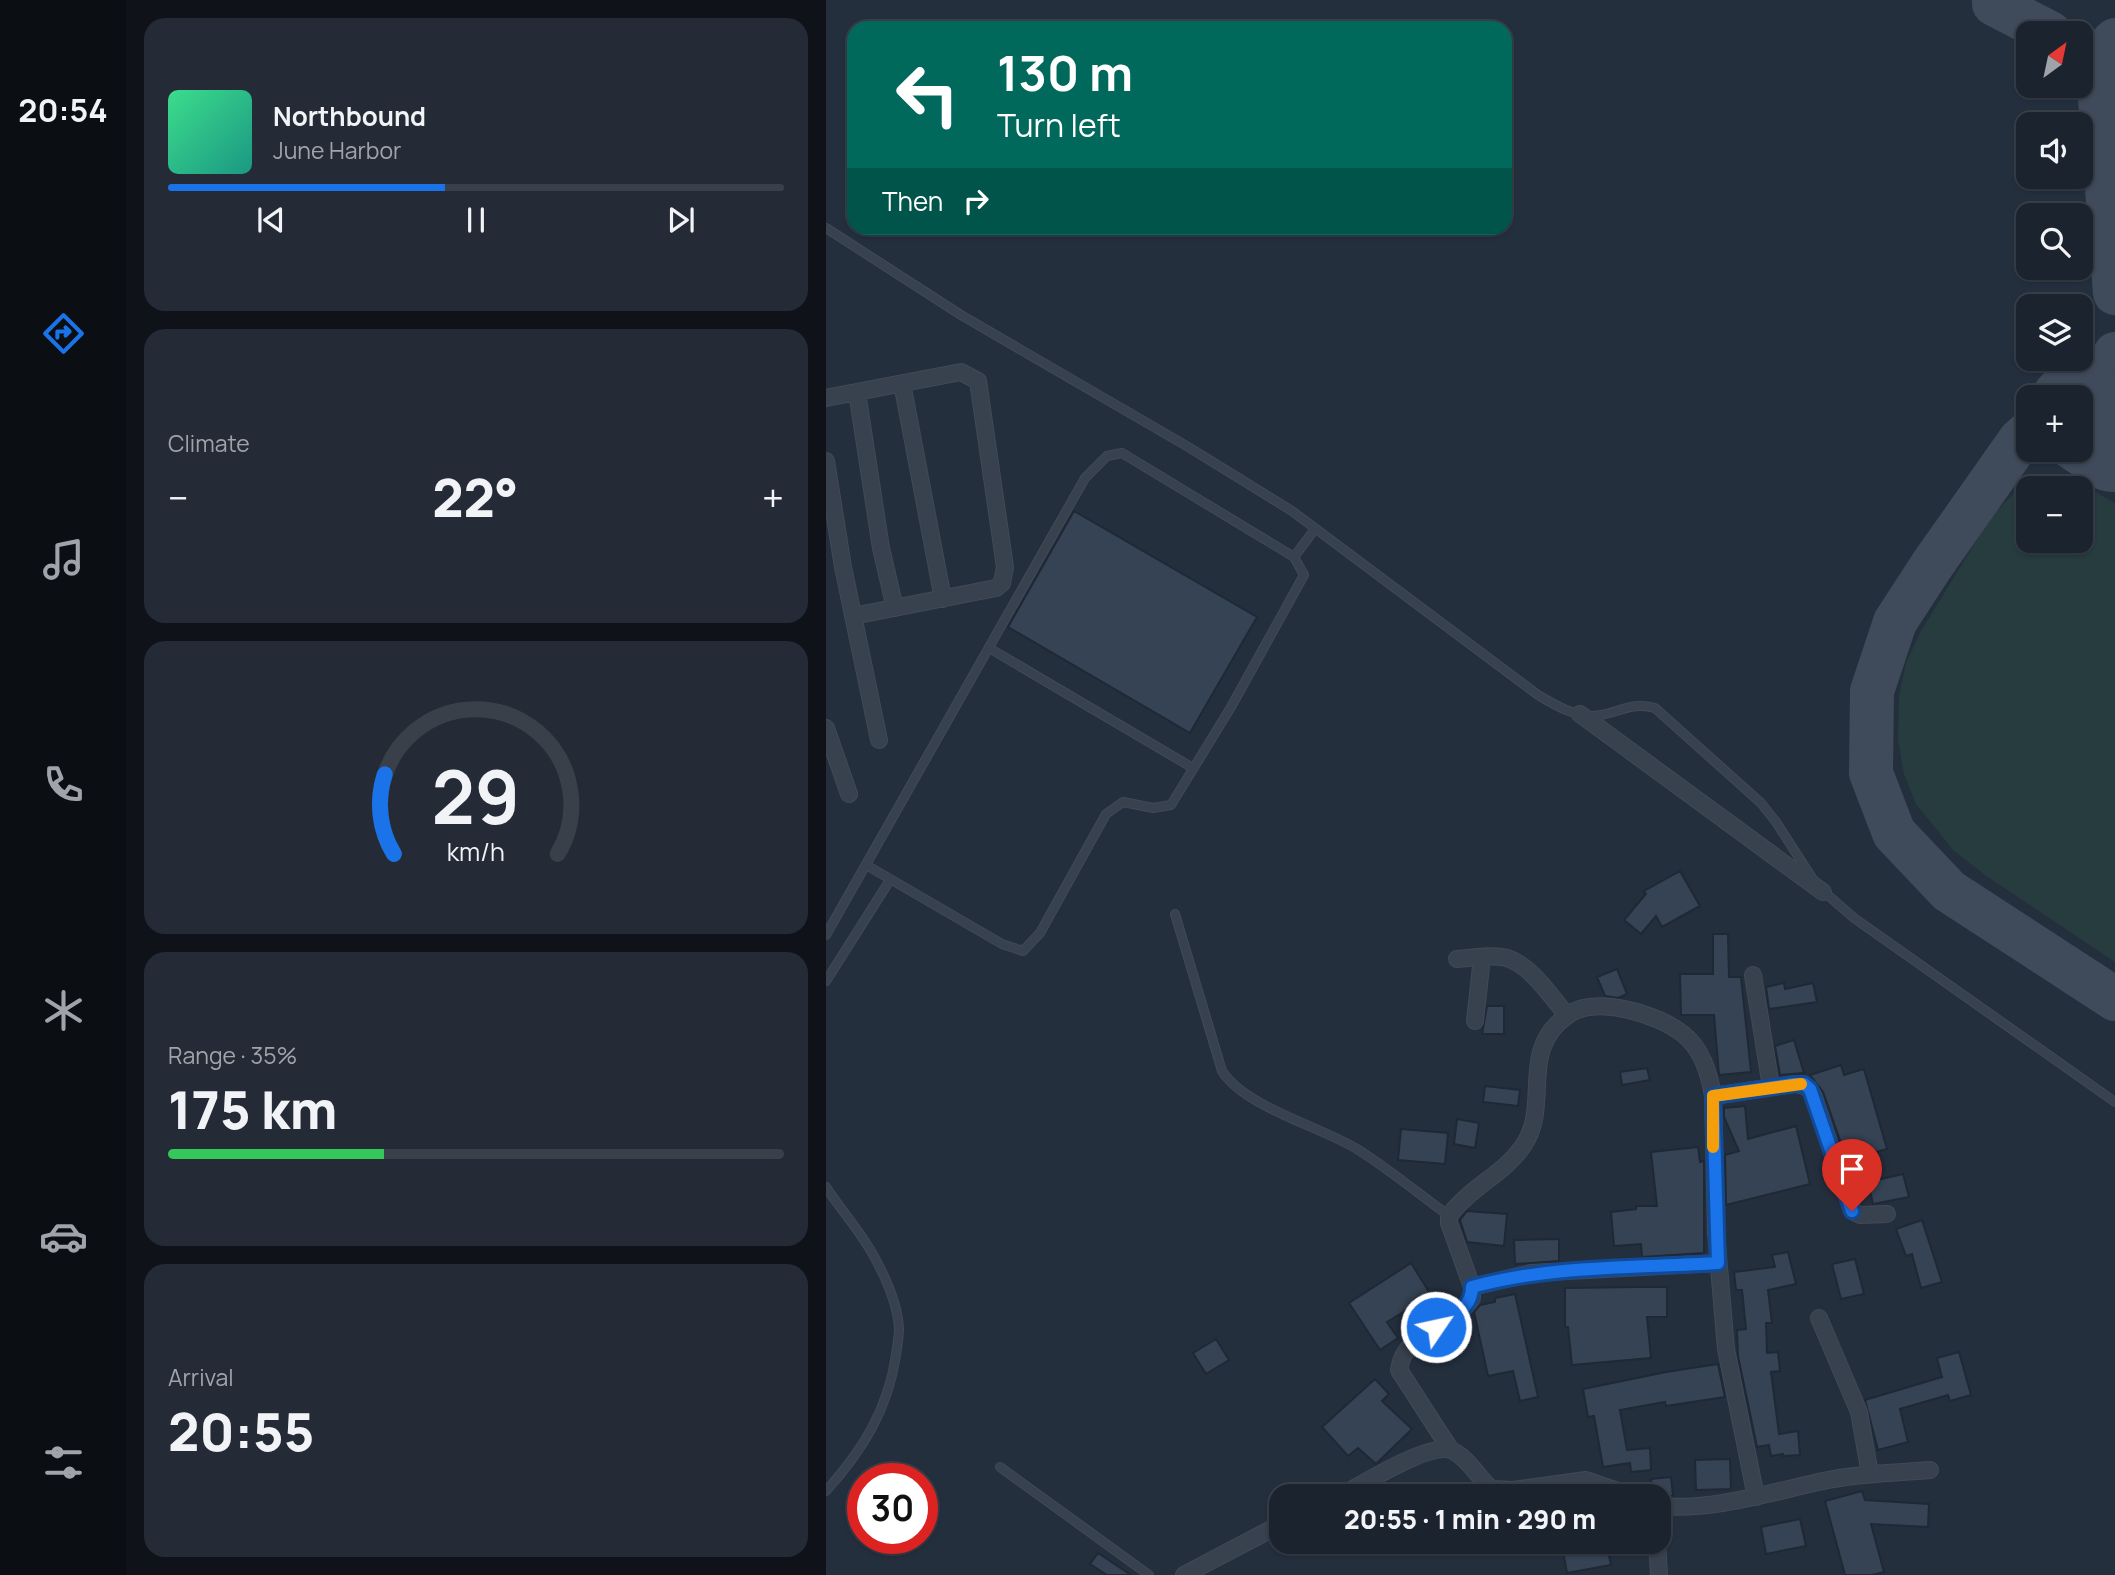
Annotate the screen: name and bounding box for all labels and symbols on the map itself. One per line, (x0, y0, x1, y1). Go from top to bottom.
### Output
north arrow (2016, 21, 2093, 98)
pin (1822, 1139, 1882, 1211)
position arrow (1399, 1290, 1473, 1364)
speed limit sign: 30 (847, 1463, 938, 1554)

